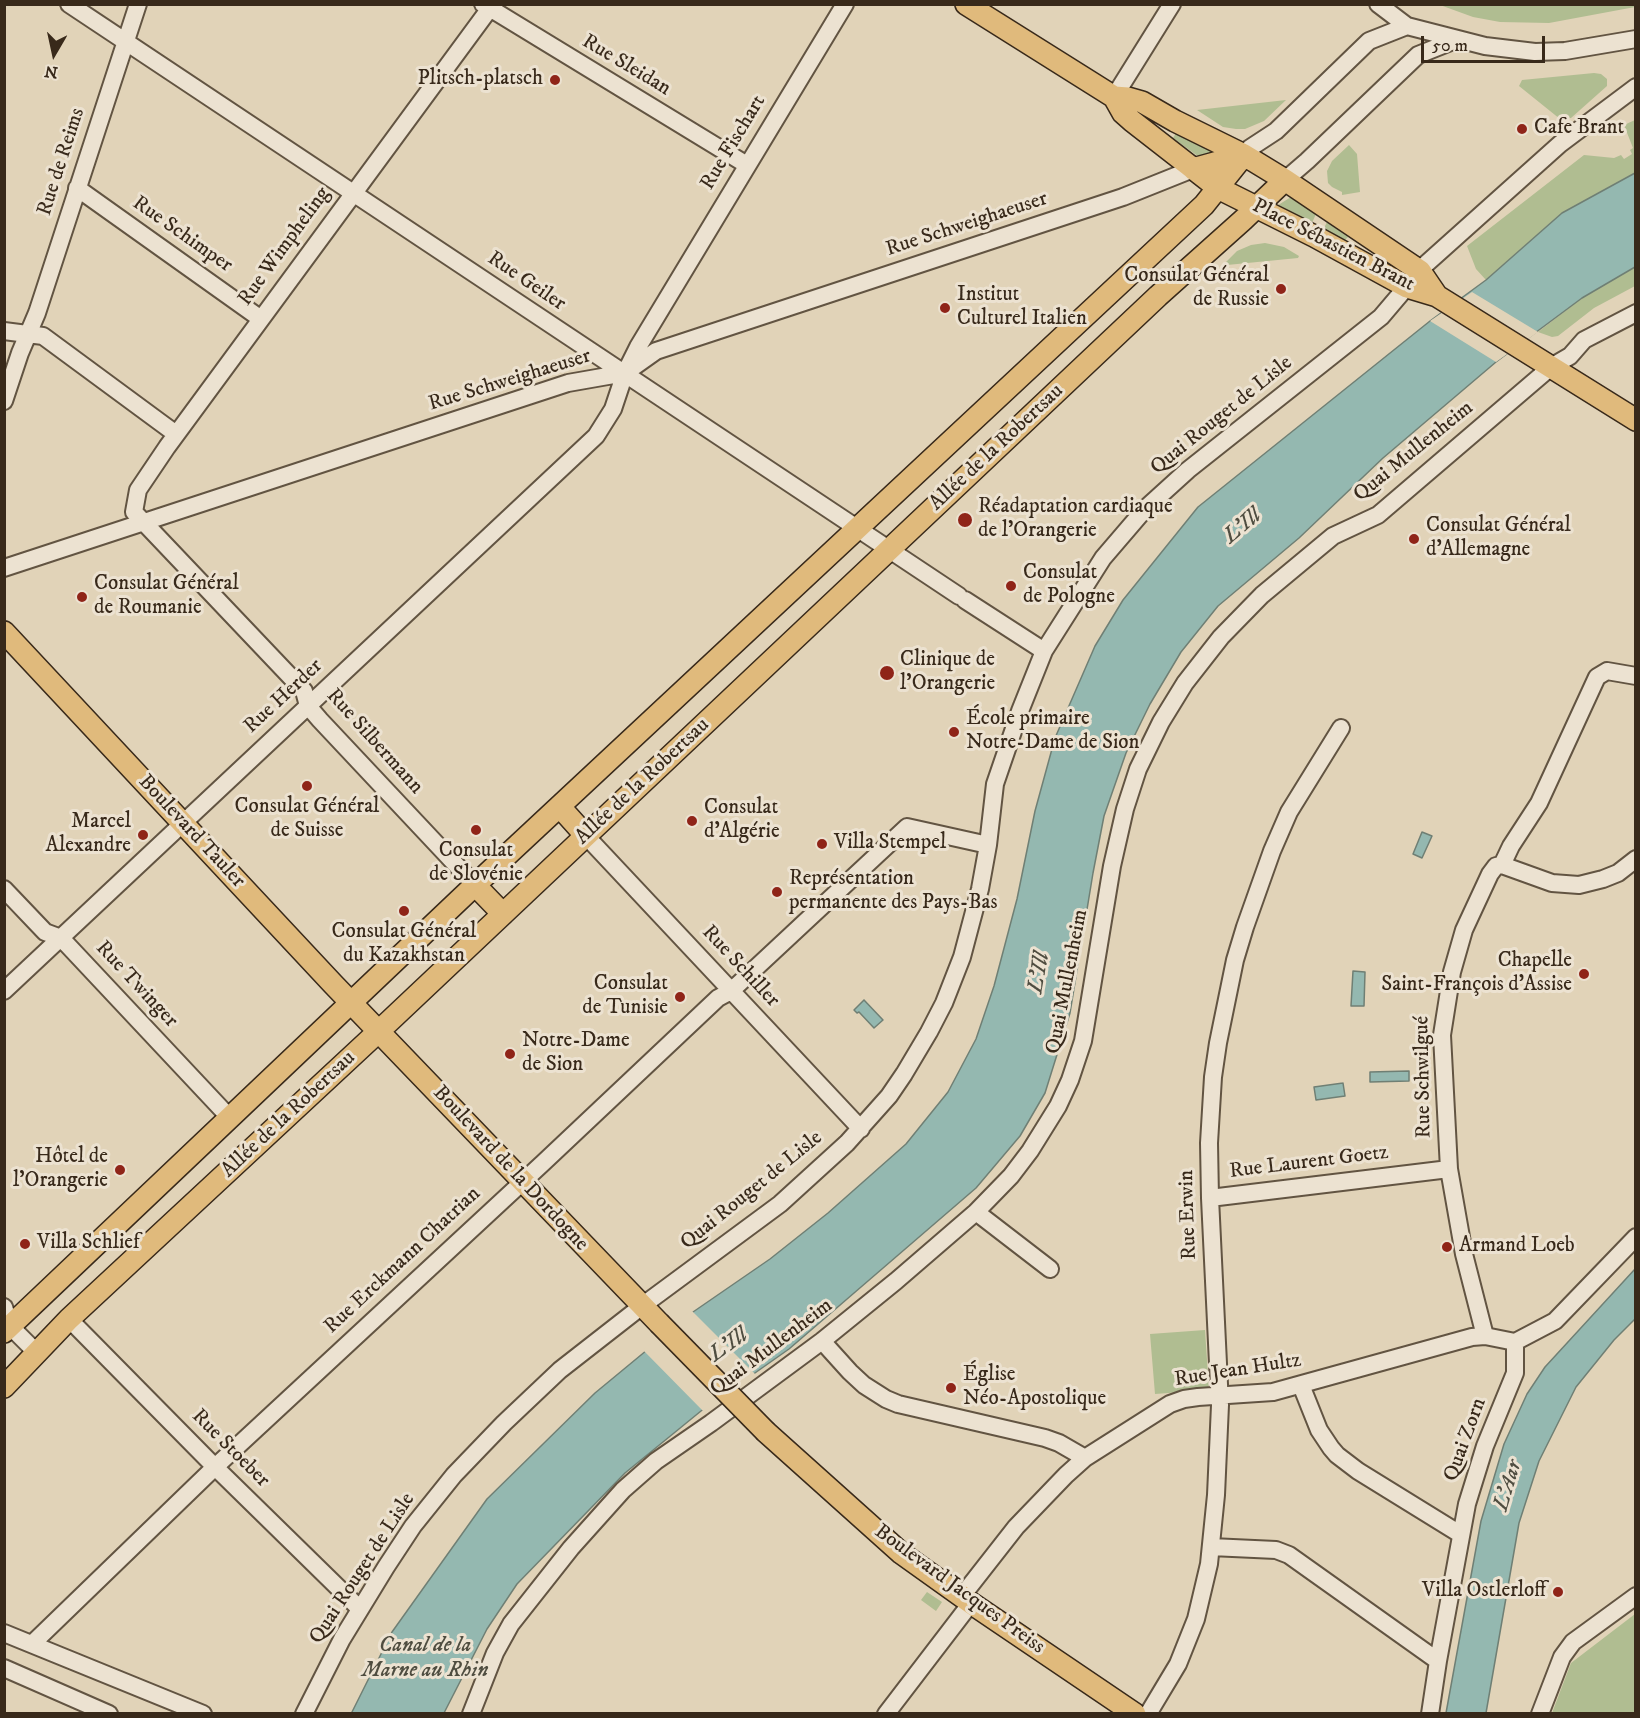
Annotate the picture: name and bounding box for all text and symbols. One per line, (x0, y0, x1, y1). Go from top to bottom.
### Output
north arrow (24, 24, 84, 84)
scale bar (1424, 24, 1548, 62)
street label: Rue Sleidan (577, 30, 675, 102)
text: 50 m (1432, 35, 1468, 57)
text: N (43, 61, 59, 83)
place label: Plitsch-platsch (417, 67, 543, 93)
marker: Plitsch-platsch (548, 73, 562, 87)
street label: Rue Fischart (696, 91, 772, 195)
street label: Rue de Reims (33, 105, 91, 219)
place label: Cafe Brant (1534, 116, 1624, 142)
marker: Cafe Brant (1515, 122, 1529, 136)
street label: Rue Wimpheling (233, 183, 337, 311)
street label: Rue Schweighaeuser (883, 187, 1051, 263)
street label: Rue Schimper (127, 191, 237, 279)
street label: Place Sébastien Brant (1248, 194, 1418, 298)
street label: Rue Geiler (482, 247, 570, 317)
place label: Consulat Général de Russie (1124, 264, 1269, 314)
marker: Consulat Général de Russie (1274, 282, 1288, 296)
place label: Institut Culturel Italien (957, 283, 1087, 333)
marker: Institut Culturel Italien (938, 301, 952, 315)
street label: Rue Schweighaeuser (426, 344, 594, 418)
street label: Quai Rouget de Lisle (1146, 351, 1298, 481)
street label: Allée de la Robertsau (925, 379, 1069, 517)
street label: Quai Mullenheim (1349, 396, 1479, 508)
place label: Réadaptation cardiaque de l'Orangerie (978, 495, 1173, 545)
water label: L'Ill (1219, 504, 1267, 550)
marker: Réadaptation cardiaque de l'Orangerie (956, 511, 974, 529)
place label: Consulat Général d'Allemagne (1426, 514, 1571, 564)
marker: Consulat Général d'Allemagne (1407, 532, 1421, 546)
place label: Consulat de Pologne (1023, 561, 1115, 611)
place label: Consulat Général de Roumanie (94, 572, 239, 622)
marker: Consulat de Pologne (1004, 579, 1018, 593)
marker: Consulat Général de Roumanie (75, 590, 89, 604)
place label: Clinique de l'Orangerie (900, 648, 995, 698)
street label: Rue Herder (240, 654, 328, 740)
marker: Clinique de l'Orangerie (878, 664, 896, 682)
street label: Rue Silbermann (320, 684, 428, 800)
place label: École primaire Notre-Dame de Sion (966, 707, 1140, 757)
street label: Allée de la Robertsau (571, 713, 715, 851)
marker: École primaire Notre-Dame de Sion (947, 725, 961, 739)
street label: Boulevard Tauler (132, 770, 250, 894)
marker: Consulat Général de Suisse (300, 779, 314, 793)
place label: Consulat Général de Suisse (235, 795, 379, 845)
place label: Consulat d'Algérie (704, 796, 780, 846)
place label: Marcel Alexandre (46, 810, 131, 860)
marker: Consulat d'Algérie (685, 814, 699, 828)
marker: Consulat de Slovénie (469, 823, 483, 837)
marker: Marcel Alexandre (136, 828, 150, 842)
place label: Villa Stempel (834, 831, 946, 857)
marker: Villa Stempel (815, 837, 829, 851)
place label: Consulat de Slovénie (429, 839, 523, 889)
place label: Représentation permanente des Pays-Bas (789, 867, 998, 917)
marker: Représentation permanente des Pays-Bas (770, 885, 784, 899)
marker: Consulat Général du Kazakhstan (397, 904, 411, 918)
street label: Quai Mullenheim (1042, 908, 1094, 1056)
place label: Consulat Général du Kazakhstan (332, 920, 476, 970)
street label: Rue Schiller (696, 921, 784, 1013)
street label: Rue Twinger (90, 936, 182, 1034)
place label: Chapelle Saint-François d'Assise (1381, 949, 1572, 999)
water label: L'Ill (1023, 950, 1057, 996)
marker: Chapelle Saint-François d'Assise (1577, 967, 1591, 981)
place label: Consulat de Tunisie (582, 972, 668, 1022)
marker: Consulat de Tunisie (673, 990, 687, 1004)
street label: Rue Schwilgué (1410, 1016, 1438, 1138)
place label: Notre-Dame de Sion (522, 1029, 630, 1079)
street label: Allée de la Robertsau (217, 1046, 361, 1184)
marker: Notre-Dame de Sion (503, 1047, 517, 1061)
street label: Boulevard de la Dordogne (427, 1081, 593, 1257)
street label: Quai Rouget de Lisle (676, 1126, 828, 1256)
street label: Rue Laurent Goetz (1228, 1141, 1390, 1185)
place label: Hôtel de l'Orangerie (13, 1145, 108, 1195)
marker: Hôtel de l'Orangerie (113, 1163, 127, 1177)
street label: Rue Erwin (1175, 1170, 1203, 1260)
street label: Rue Erckmann Chatrian (320, 1182, 486, 1340)
place label: Villa Schlief (37, 1231, 140, 1257)
place label: Armand Loeb (1459, 1234, 1575, 1260)
marker: Villa Schlief (18, 1237, 32, 1251)
marker: Armand Loeb (1440, 1240, 1454, 1254)
street label: Quai Mullenheim (706, 1294, 838, 1402)
water label: L'Ill (705, 1323, 753, 1369)
street label: Rue Jean Hultz (1173, 1349, 1303, 1393)
place label: Église Néo-Apostolique (963, 1363, 1106, 1413)
marker: Église Néo-Apostolique (944, 1381, 958, 1395)
street label: Quai Zorn (1439, 1395, 1493, 1485)
street label: Rue Stoeber (186, 1405, 274, 1493)
water label: L'Aar (1489, 1458, 1529, 1514)
street label: Quai Rouget de Lisle (305, 1489, 421, 1649)
street label: Boulevard Jacques Preiss (869, 1520, 1049, 1660)
place label: Villa Ostlerloff (1422, 1579, 1546, 1605)
marker: Villa Ostlerloff (1551, 1585, 1565, 1599)
water label: Canal de la Marne au Rhin (362, 1633, 488, 1684)

